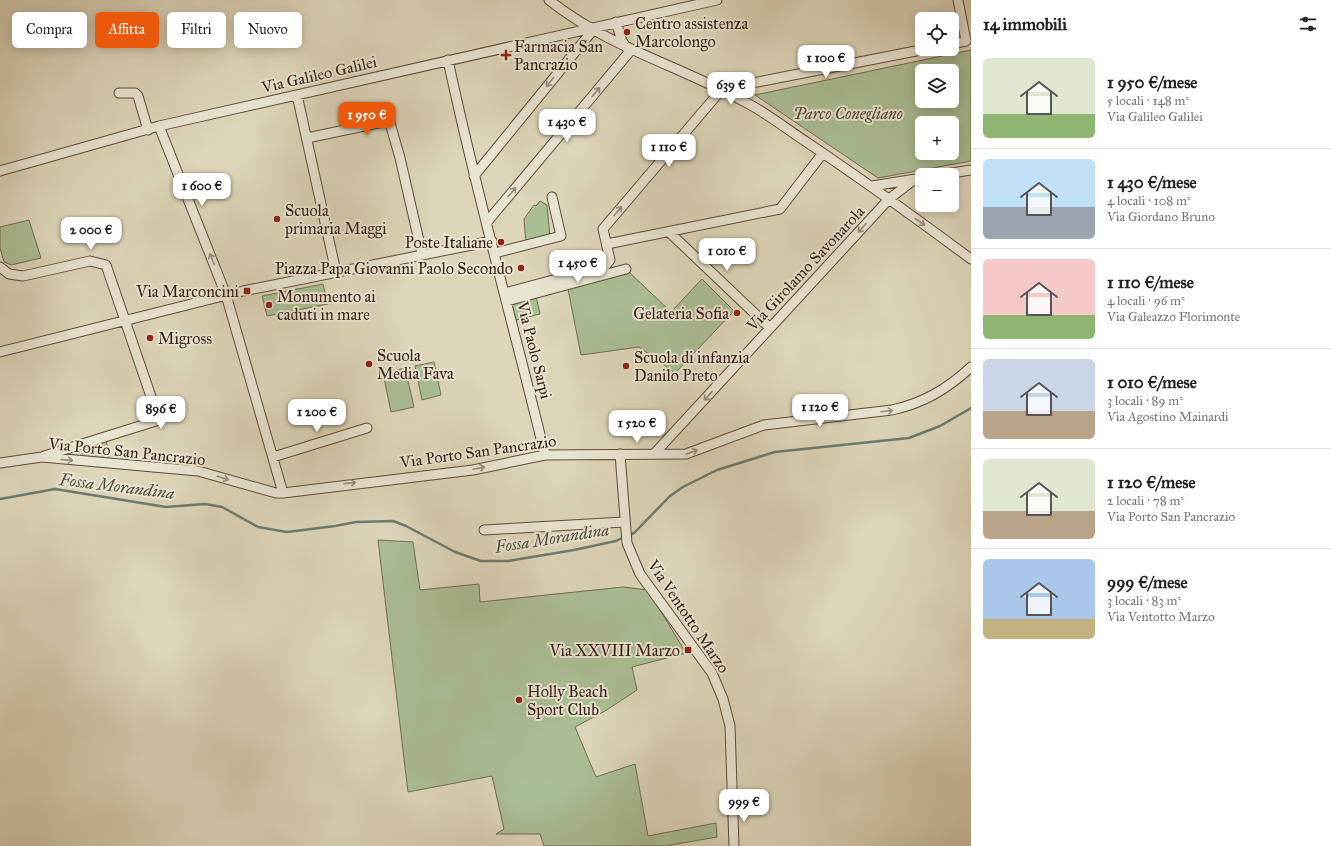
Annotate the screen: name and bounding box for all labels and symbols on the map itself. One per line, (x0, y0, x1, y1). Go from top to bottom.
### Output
place label: Centro assistenza Marcolongo (635, 14, 748, 52)
marker: Centro assistenza Marcolongo (622, 27, 632, 37)
place label: Farmacia San Pancrazio (514, 37, 603, 74)
pin: 1 100 € (789, 45, 863, 79)
marker: Farmacia San Pancrazio (501, 50, 511, 60)
street label: Via Galileo Galilei (259, 52, 379, 97)
pin: 639 € (703, 72, 759, 106)
one-way arrow (546, 77, 555, 88)
one-way arrow (591, 87, 600, 98)
pin: 1 950 € (330, 102, 404, 136)
park label: Parco Conegliano (793, 104, 903, 123)
pin: 1 430 € (530, 109, 604, 143)
pin: 1 110 € (632, 134, 706, 168)
pin: 1 600 € (165, 173, 239, 207)
one-way arrow (508, 187, 517, 197)
place label: Scuola primaria Maggi (284, 201, 387, 239)
street label: Via Girolamo Savonarola (742, 202, 868, 336)
one-way arrow (614, 206, 623, 217)
marker: Scuola primaria Maggi (272, 214, 282, 224)
pin: 2 000 € (54, 217, 128, 251)
one-way arrow (915, 218, 926, 226)
one-way arrow (858, 223, 867, 233)
place label: Poste Italiane (405, 233, 493, 252)
marker: Poste Italiane (496, 237, 506, 247)
pin: 1 010 € (690, 238, 764, 272)
pin: 1 450 € (541, 250, 615, 284)
one-way arrow (207, 253, 215, 265)
place label: Piazza Papa Giovanni Paolo Secondo (275, 259, 513, 278)
marker: Piazza Papa Giovanni Paolo Secondo (516, 263, 526, 273)
place label: Via Marconcini (135, 282, 240, 301)
marker: Via Marconcini (242, 286, 252, 296)
place label: Monumento ai caduti in mare (277, 287, 376, 324)
street label: Via Paolo Sarpi (513, 298, 556, 401)
marker: Monumento ai caduti in mare (264, 300, 274, 310)
place label: Gelateria Sofia (633, 304, 729, 323)
marker: Gelateria Sofia (732, 308, 742, 318)
place label: Migross (158, 329, 212, 349)
marker: Migross (145, 333, 155, 343)
place label: Scuola Media Fava (377, 346, 454, 383)
place label: Scuola di infanzia Danilo Preto (634, 348, 750, 385)
marker: Scuola Media Fava (364, 359, 374, 369)
marker: Scuola di infanzia Danilo Preto (621, 361, 631, 371)
one-way arrow (704, 390, 713, 400)
pin: 1 120 € (783, 394, 857, 428)
pin: 896 € (133, 396, 189, 430)
pin: 1 200 € (280, 399, 354, 433)
one-way arrow (880, 407, 893, 414)
pin: 1 520 € (600, 410, 674, 444)
street label: Via Porto San Pancrazio (398, 431, 557, 472)
street label: Via Porto San Pancrazio (47, 434, 206, 469)
one-way arrow (686, 447, 698, 455)
one-way arrow (60, 456, 73, 463)
one-way arrow (473, 464, 486, 472)
water label: Fossa Morandina (57, 469, 176, 504)
one-way arrow (217, 475, 229, 483)
one-way arrow (343, 480, 356, 487)
water label: Fossa Morandina (492, 519, 611, 558)
street label: Via Ventotto Marzo (643, 555, 734, 677)
place label: Via XXVIII Marzo (548, 641, 680, 660)
marker: Via XXVIII Marzo (683, 645, 693, 655)
place label: Holly Beach Sport Club (527, 682, 608, 719)
marker: Holly Beach Sport Club (514, 695, 524, 705)
pin: 999 € (716, 789, 772, 823)

